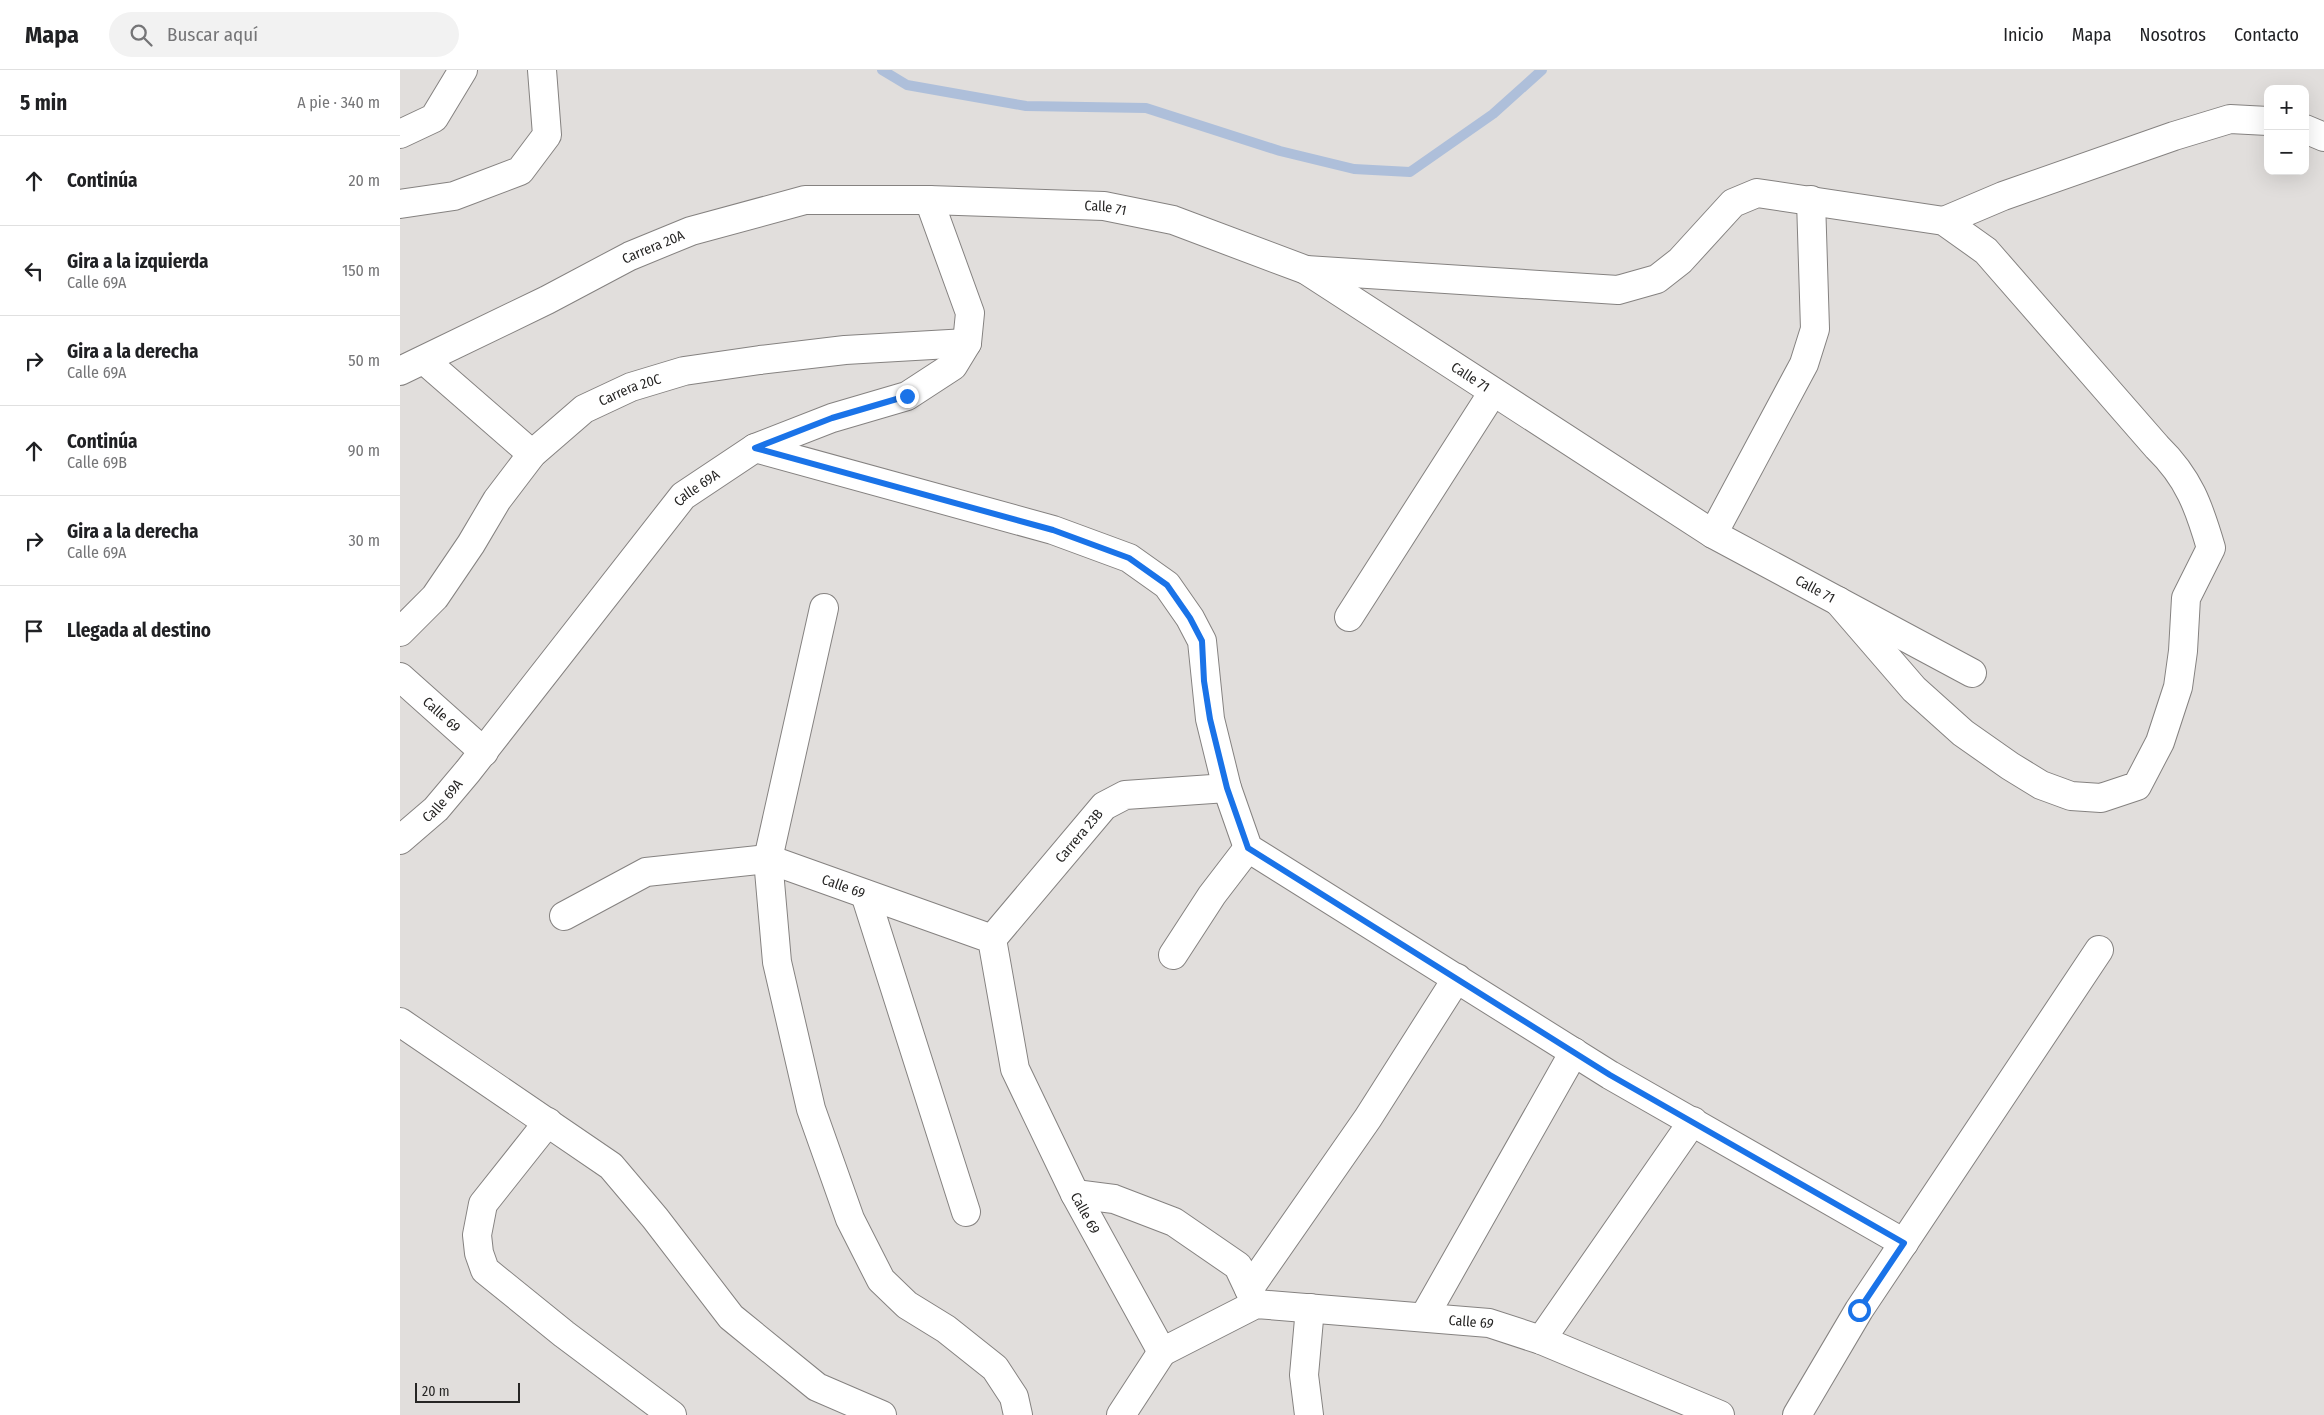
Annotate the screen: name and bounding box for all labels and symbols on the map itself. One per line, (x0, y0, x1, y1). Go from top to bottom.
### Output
street label: Calle 71 (1084, 197, 1128, 219)
street label: Carrera 20A (619, 227, 687, 268)
street label: Calle 71 (1448, 359, 1493, 396)
street label: Carrera 20C (596, 371, 663, 410)
route end (896, 385, 919, 408)
street label: Calle 69A (670, 466, 723, 510)
street label: Calle 71 (1792, 572, 1838, 607)
street label: Calle 69 (419, 693, 464, 736)
street label: Calle 69A (419, 775, 467, 826)
street label: Carrera 23B (1052, 805, 1107, 866)
street label: Calle 69 (819, 871, 868, 902)
street label: Calle 69 (1067, 1190, 1103, 1237)
route start (1848, 1299, 1871, 1322)
street label: Calle 69 (1448, 1312, 1496, 1333)
scale bar (415, 1380, 520, 1403)

